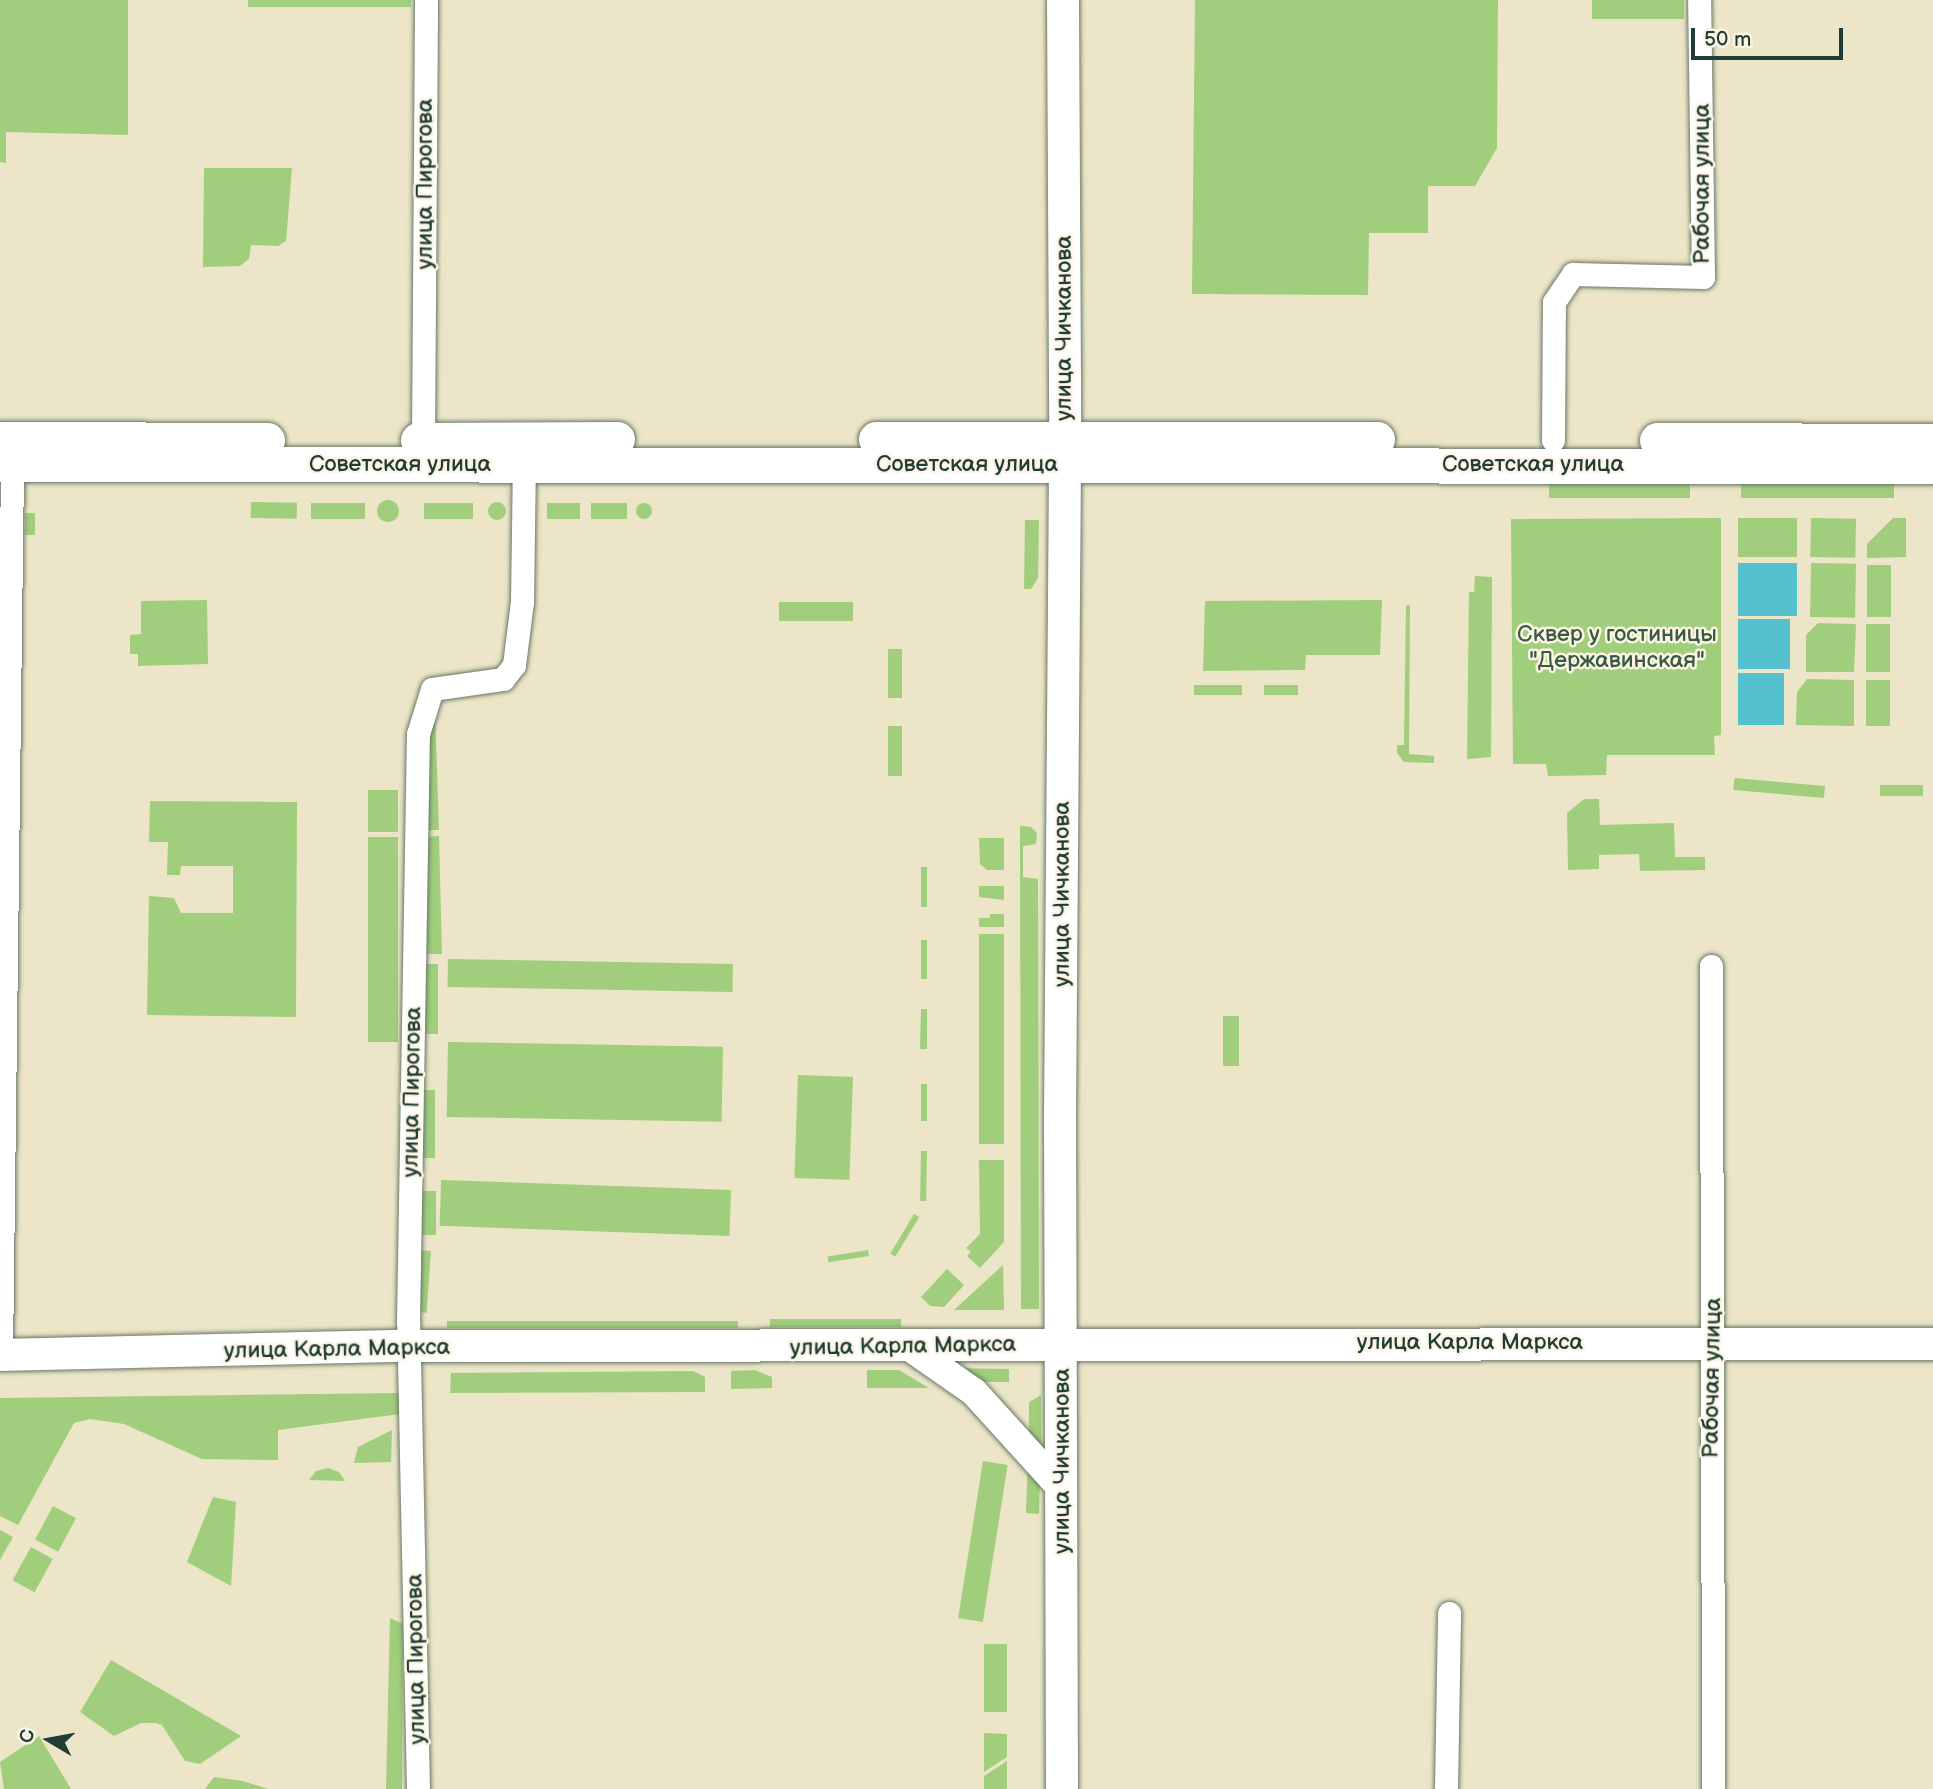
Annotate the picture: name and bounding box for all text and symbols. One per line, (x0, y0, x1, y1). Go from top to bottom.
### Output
scale bar (1695, 14, 1847, 58)
text: 50 m (1704, 27, 1751, 52)
street label: улица Пирогова (411, 99, 439, 269)
street label: Рабочая улица (1688, 104, 1716, 264)
street label: улица Чичканова (1050, 235, 1078, 421)
street label: Советская улица (309, 450, 491, 478)
street label: Советская улица (876, 450, 1058, 478)
street label: Советская улица (1442, 450, 1624, 478)
park label: Сквер у гостиницы "Державинская" (1517, 620, 1717, 674)
street label: улица Чичканова (1048, 801, 1076, 987)
street label: улица Пирогова (397, 1006, 427, 1178)
street label: Рабочая улица (1697, 1297, 1727, 1459)
street label: улица Карла Маркса (1357, 1328, 1583, 1356)
street label: улица Карла Маркса (790, 1330, 1016, 1362)
street label: улица Карла Маркса (224, 1333, 450, 1365)
street label: улица Чичканова (1048, 1368, 1076, 1554)
street label: улица Пирогова (401, 1573, 431, 1745)
north arrow (14, 1705, 84, 1775)
text: С (15, 1728, 40, 1745)

